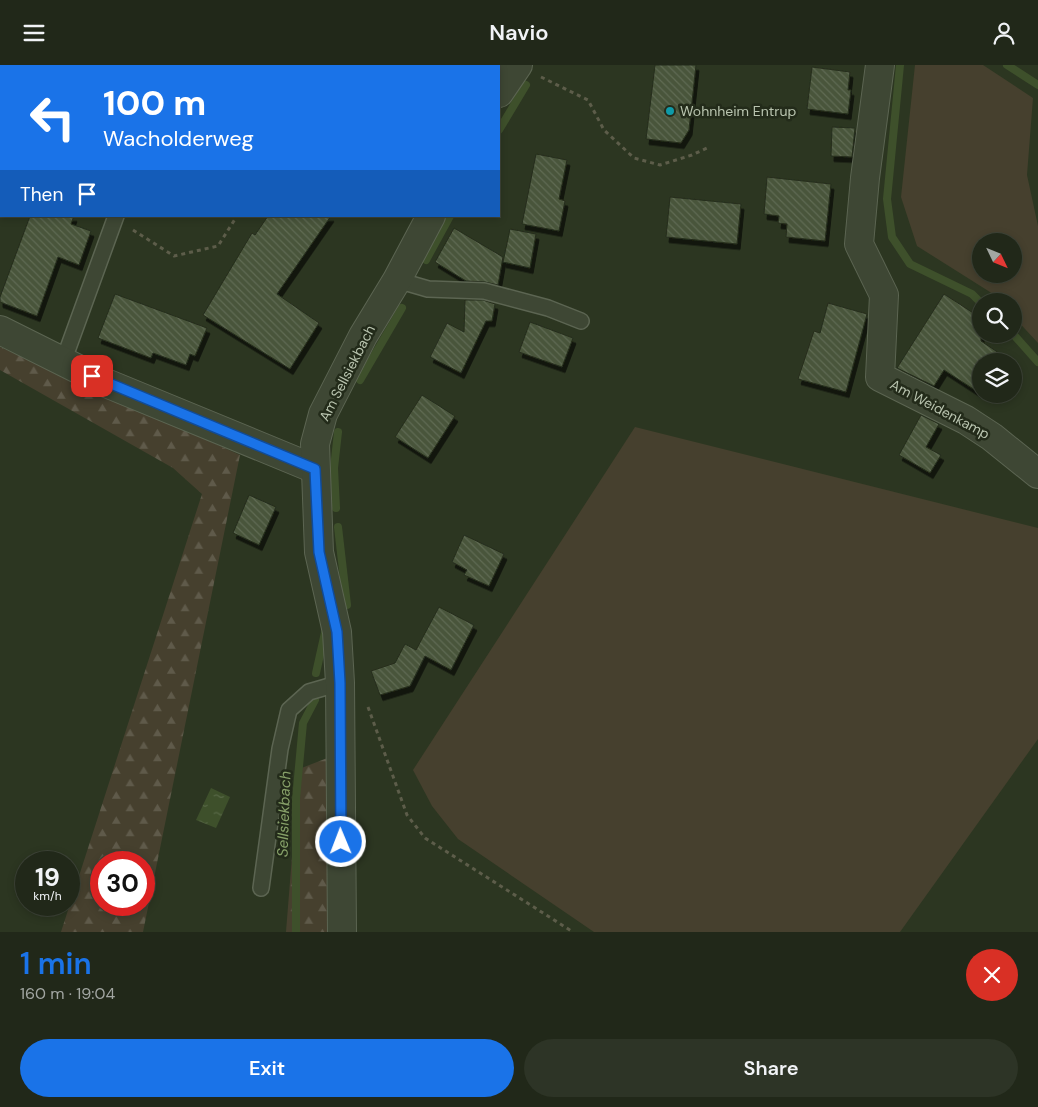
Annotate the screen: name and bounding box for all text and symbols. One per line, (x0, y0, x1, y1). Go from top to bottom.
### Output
text: Navio (489, 18, 549, 47)
icon: menu (20, 19, 48, 47)
icon: person (990, 19, 1018, 47)
text: 100 m (103, 80, 206, 126)
icon: left (20, 85, 85, 150)
place label: Wohnheim Entrup (680, 102, 796, 120)
marker: Wohnheim Entrup (664, 105, 676, 117)
text: Wacholderweg (103, 124, 254, 153)
icon: arrive (73, 180, 101, 208)
text: Then (20, 182, 63, 207)
north arrow (972, 233, 1022, 283)
map controls (972, 233, 1022, 403)
button: search (972, 293, 1022, 343)
street label: Am Sellsiekbach (315, 322, 379, 424)
button: layers (972, 353, 1022, 403)
pin (71, 355, 113, 397)
icon: arrive (78, 362, 106, 390)
street label: Am Weidenkamp (887, 375, 993, 443)
water label: Sellsiekbach (273, 770, 296, 857)
position arrow (314, 815, 366, 867)
speed limit sign: 30 (90, 851, 155, 916)
text: 19 (35, 861, 60, 894)
text: km/h (33, 888, 62, 904)
text: 1 min (20, 944, 92, 983)
button: close (966, 949, 1018, 1001)
text: 160 m · 19:04 (20, 983, 115, 1004)
button: Exit (20, 1039, 514, 1097)
button: Share (524, 1039, 1018, 1097)

